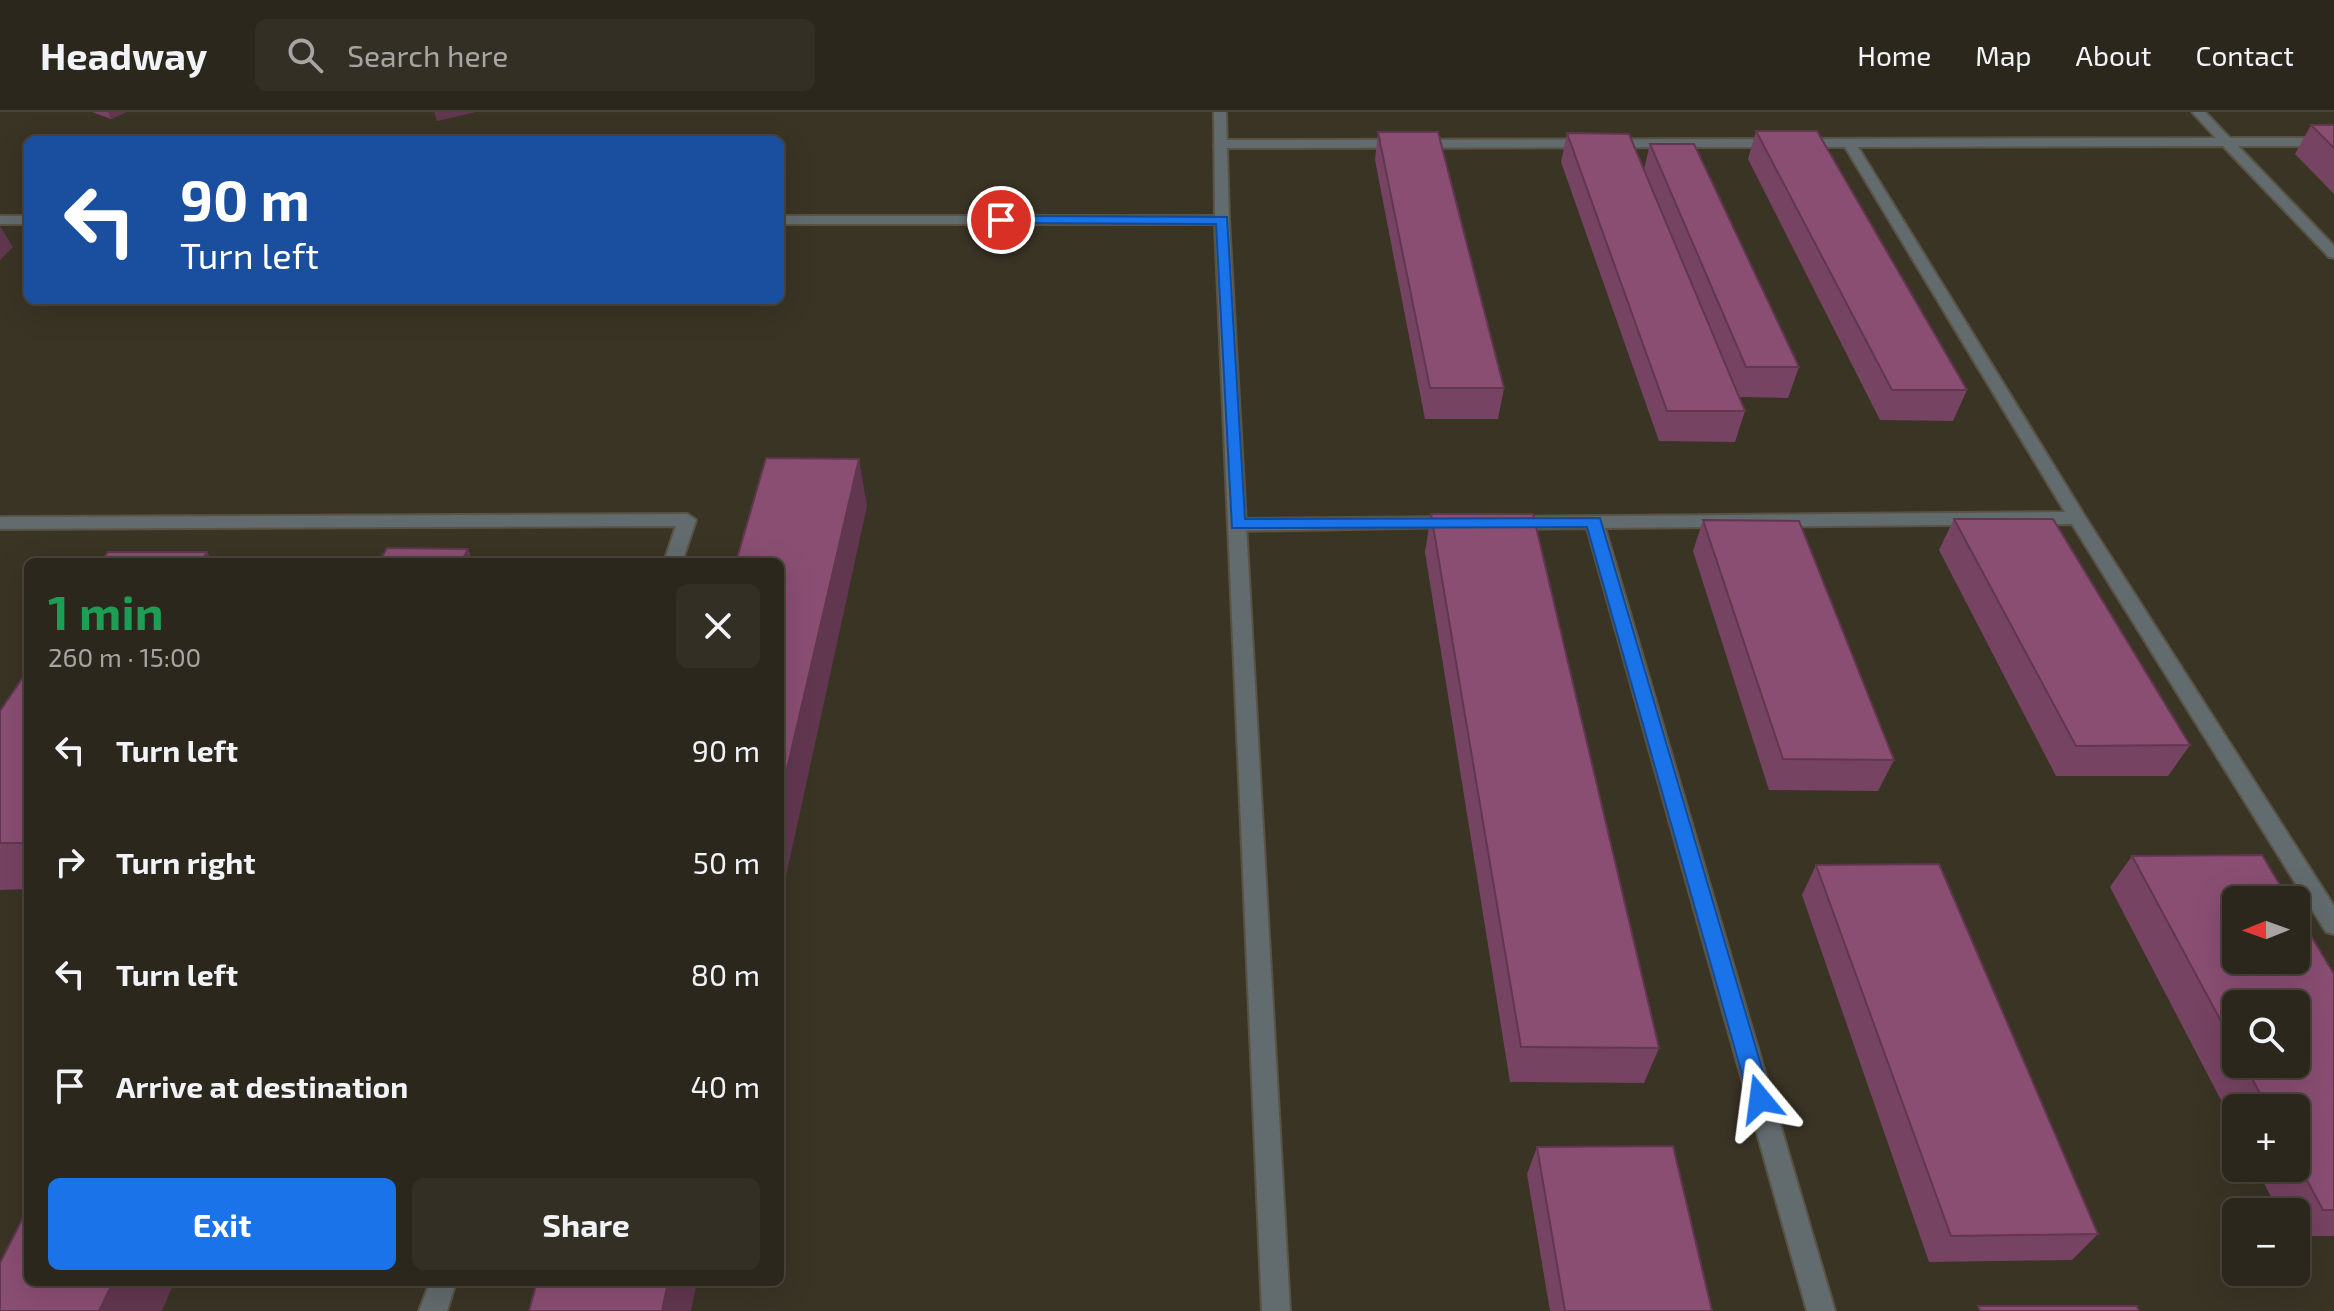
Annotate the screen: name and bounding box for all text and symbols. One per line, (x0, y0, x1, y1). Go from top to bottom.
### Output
search box (255, 19, 815, 91)
text: Headway (40, 32, 207, 78)
icon: search (283, 33, 327, 77)
text: Search here (347, 37, 508, 73)
text: Home (1857, 38, 1931, 72)
text: Map (1975, 38, 2032, 72)
text: About (2076, 38, 2151, 72)
text: Contact (2195, 38, 2294, 72)
text: 90 m (180, 165, 310, 232)
icon: left (48, 168, 152, 272)
pin (967, 186, 1035, 254)
icon: arrive (979, 198, 1023, 242)
text: Turn left (180, 233, 319, 276)
text: 1 min (48, 582, 164, 640)
button: close (676, 584, 760, 668)
text: 260 m · 15:00 (48, 641, 201, 672)
icon: left (48, 728, 92, 772)
text: Turn left (116, 732, 238, 768)
text: 90 m (692, 732, 760, 768)
icon: right (48, 840, 92, 884)
text: Turn right (116, 844, 256, 880)
text: 50 m (693, 844, 760, 880)
north arrow (2222, 886, 2310, 974)
map controls (2222, 886, 2310, 1286)
icon: left (48, 952, 92, 996)
text: Turn left (116, 956, 238, 992)
text: 80 m (691, 956, 760, 992)
button: search (2222, 990, 2310, 1078)
position arrow (1718, 1057, 1802, 1141)
icon: arrive (48, 1064, 92, 1108)
text: Arrive at destination (116, 1068, 408, 1104)
text: 40 m (690, 1068, 760, 1104)
button: + (2222, 1094, 2310, 1182)
button: Exit (48, 1178, 396, 1270)
button: Share (412, 1178, 760, 1270)
button: − (2222, 1198, 2310, 1286)

